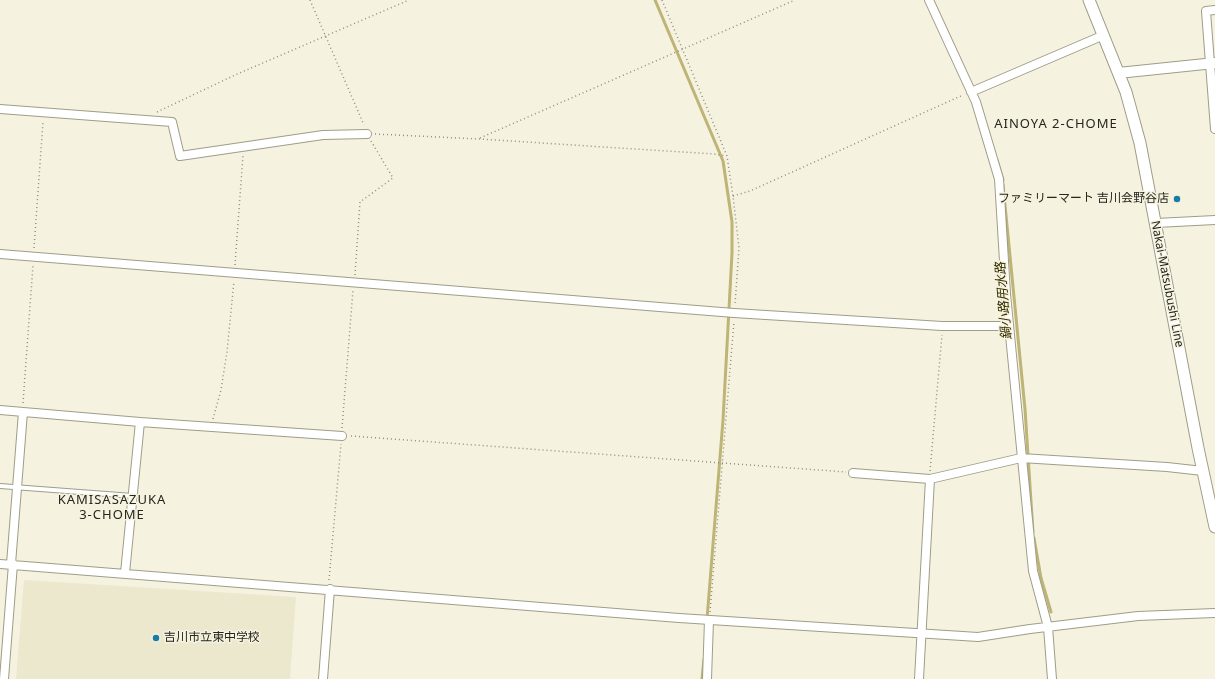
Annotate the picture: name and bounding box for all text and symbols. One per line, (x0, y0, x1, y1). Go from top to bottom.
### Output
district label: AINOYA 2-CHOME (994, 116, 1118, 132)
place label: ファミリーマート 吉川会野谷店 (998, 192, 1169, 206)
marker: ファミリーマート 吉川会野谷店 (1172, 194, 1182, 204)
street label: Nakai-Matsubushi Line (1148, 219, 1186, 349)
water label: 鍋小路用水路 (993, 261, 1015, 341)
district label: KAMISASAZUKA 3-CHOME (58, 492, 166, 523)
place label: 吉川市立東中学校 (164, 631, 260, 645)
marker: 吉川市立東中学校 (151, 633, 161, 643)

